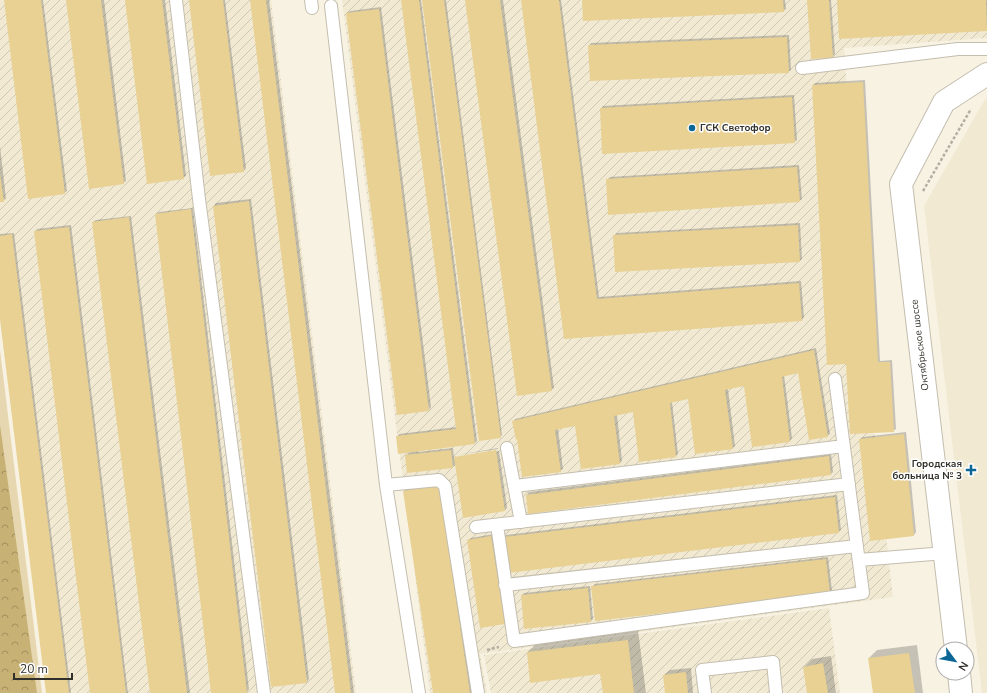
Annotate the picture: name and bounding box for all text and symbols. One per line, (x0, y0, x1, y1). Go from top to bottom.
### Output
place label: ГСК Светофор (700, 121, 771, 135)
marker: ГСК Светофор (687, 123, 697, 133)
street label: Октябрьское шоссе (907, 299, 933, 391)
place label: Городская больница № 3 (892, 457, 962, 483)
marker: Городская больница № 3 (965, 464, 977, 476)
north arrow (935, 641, 975, 681)
scale bar (14, 655, 72, 681)
text: N (955, 659, 972, 674)
text: 20 m (20, 661, 48, 677)

